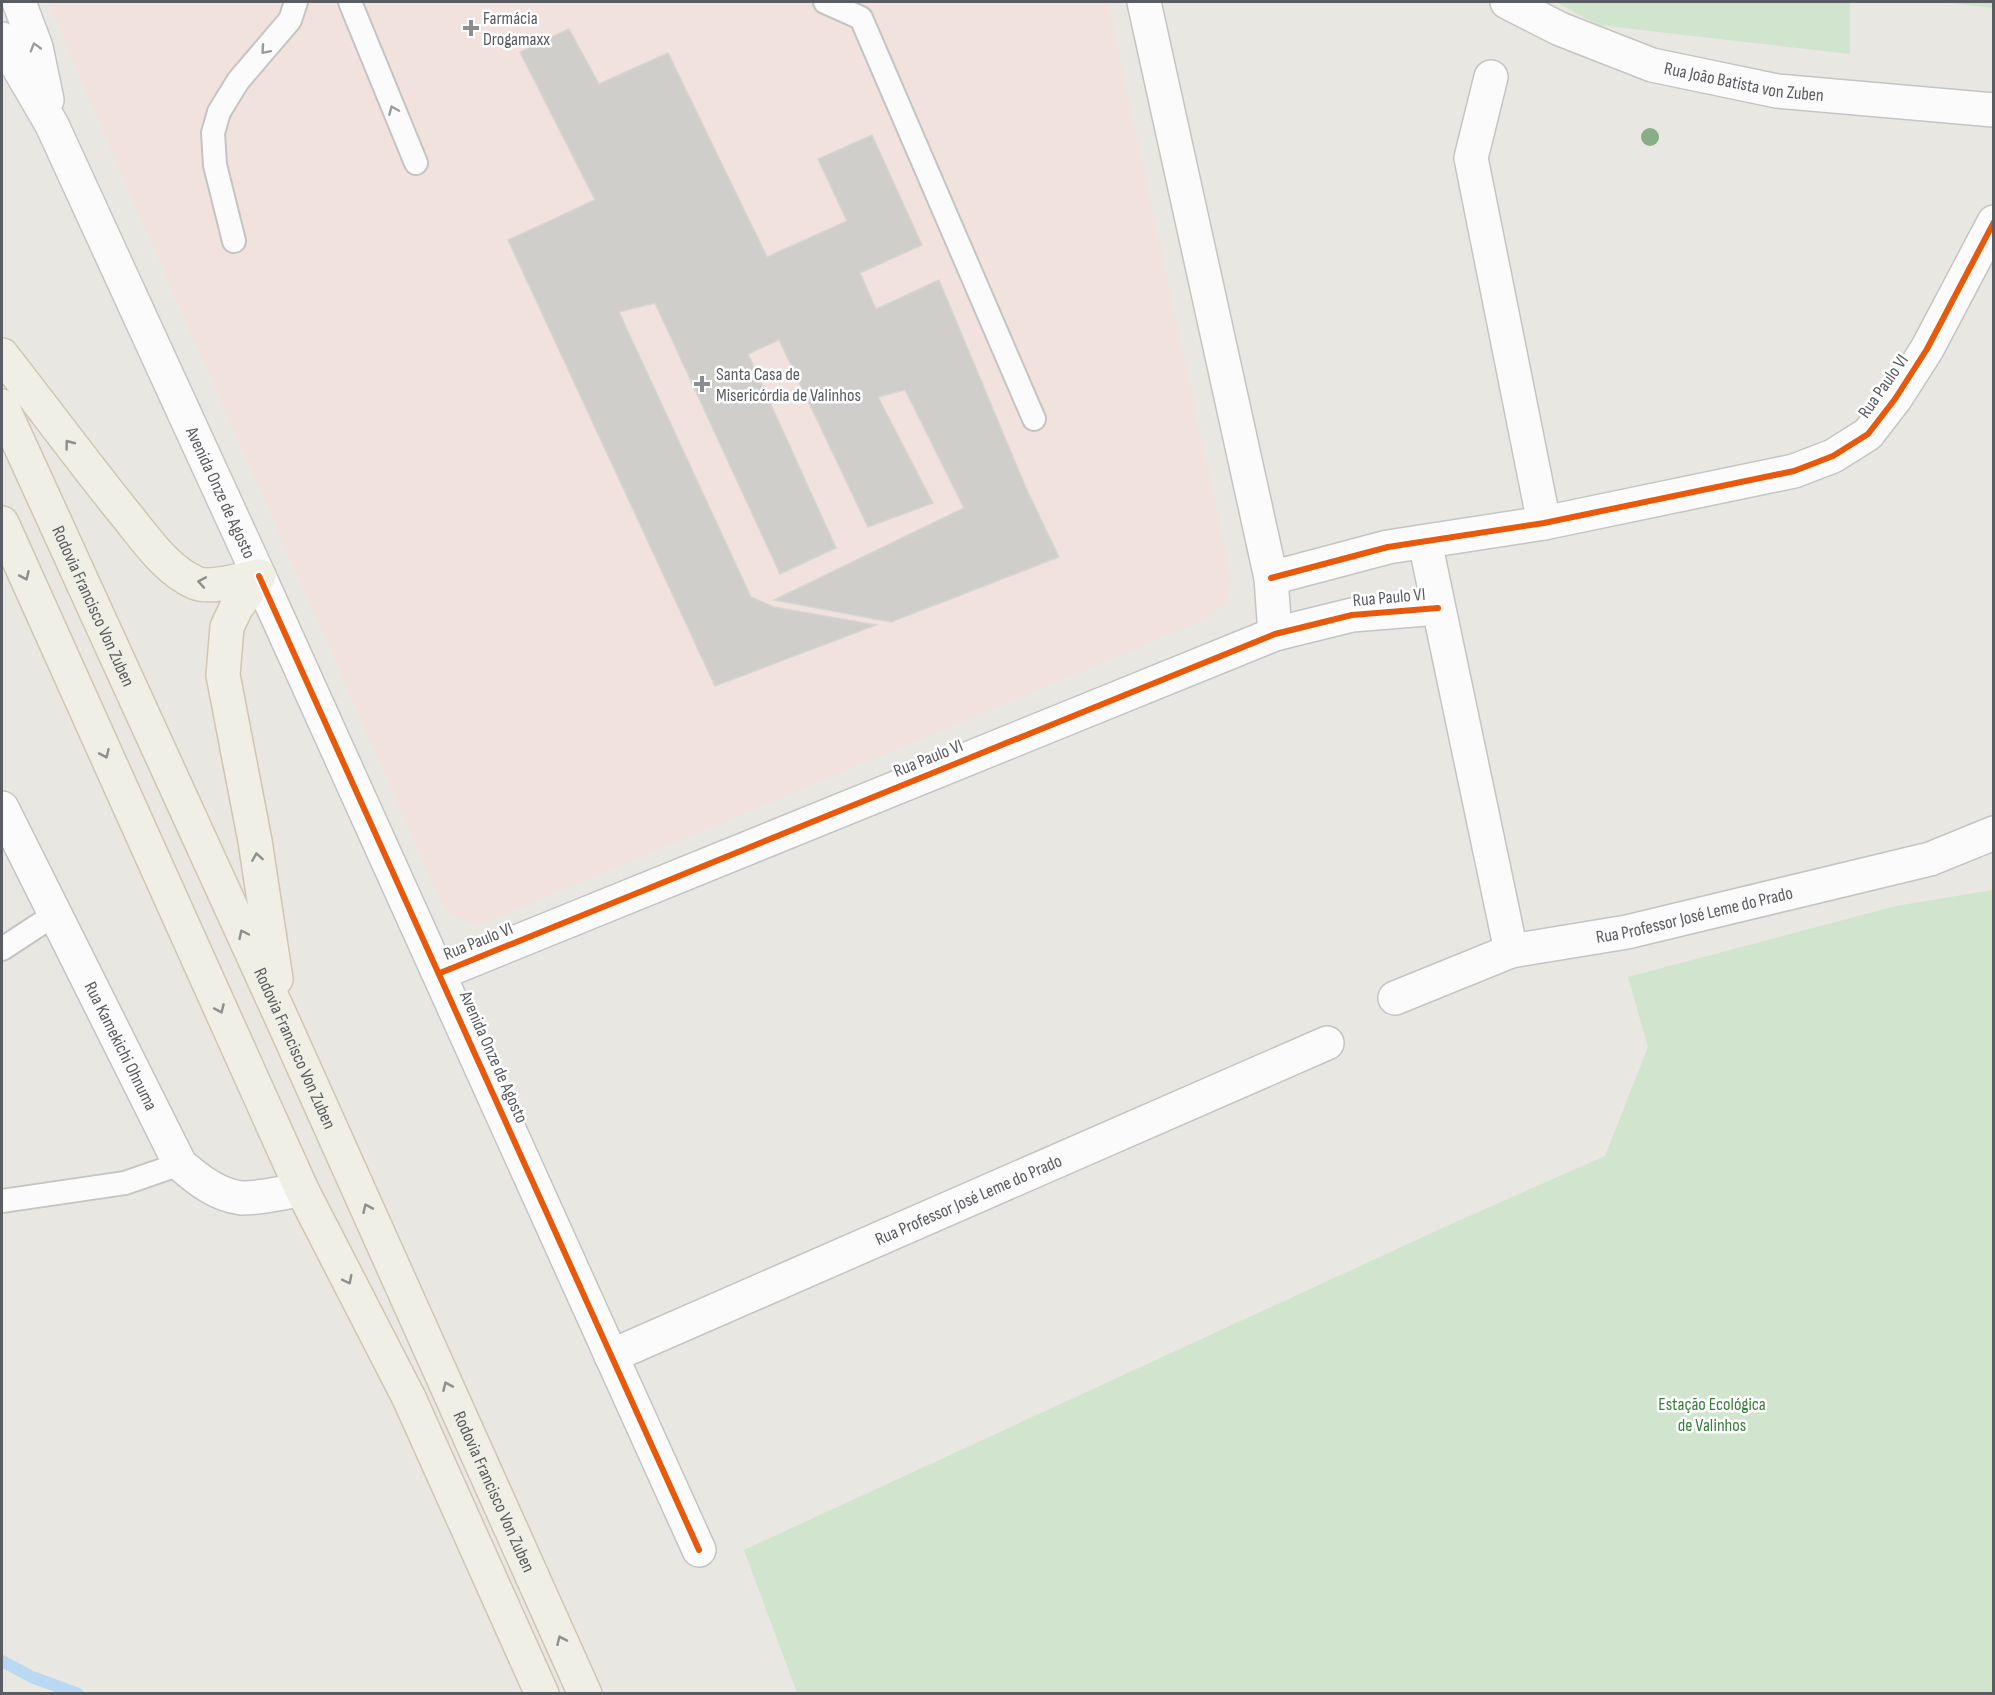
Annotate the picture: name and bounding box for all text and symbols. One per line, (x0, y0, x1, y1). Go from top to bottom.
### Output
place label: Farmácia Drogamaxx (483, 8, 550, 50)
marker: Farmácia Drogamaxx (464, 21, 478, 35)
one-way arrow (30, 42, 42, 53)
one-way arrow (261, 43, 272, 54)
street label: Rua João Batista von Zuben (1662, 58, 1825, 106)
one-way arrow (388, 105, 400, 116)
street label: Rua Paulo VI (1854, 350, 1913, 422)
place label: Santa Casa de Misericórdia de Valinhos (716, 364, 861, 406)
marker: Santa Casa de Misericórdia de Valinhos (693, 375, 711, 393)
street label: Avenida Onze de Agosto (181, 423, 260, 562)
one-way arrow (66, 440, 77, 451)
street label: Rodovia Francisco Von Zuben (47, 523, 139, 690)
one-way arrow (18, 570, 30, 581)
one-way arrow (197, 576, 207, 589)
street label: Rua Paulo VI (1352, 584, 1426, 611)
street label: Rua Paulo VI (890, 735, 966, 782)
one-way arrow (98, 748, 110, 759)
one-way arrow (252, 853, 264, 862)
street label: Rua Professor José Leme do Prado (1594, 882, 1795, 948)
street label: Rua Paulo VI (440, 918, 516, 965)
one-way arrow (239, 930, 251, 941)
street label: Rodovia Francisco Von Zuben (249, 965, 340, 1132)
street label: Rua Kamekichi Ohnuma (80, 978, 162, 1114)
street label: Avenida Onze de Agosto (455, 987, 532, 1126)
one-way arrow (213, 1002, 225, 1013)
street label: Rua Professor José Leme do Prado (872, 1150, 1065, 1250)
one-way arrow (362, 1203, 374, 1214)
one-way arrow (341, 1273, 352, 1284)
one-way arrow (442, 1381, 454, 1392)
park label: Estação Ecológica de Valinhos (1658, 1394, 1766, 1436)
street label: Rodovia Francisco Von Zuben (448, 1408, 539, 1576)
one-way arrow (556, 1636, 568, 1647)

